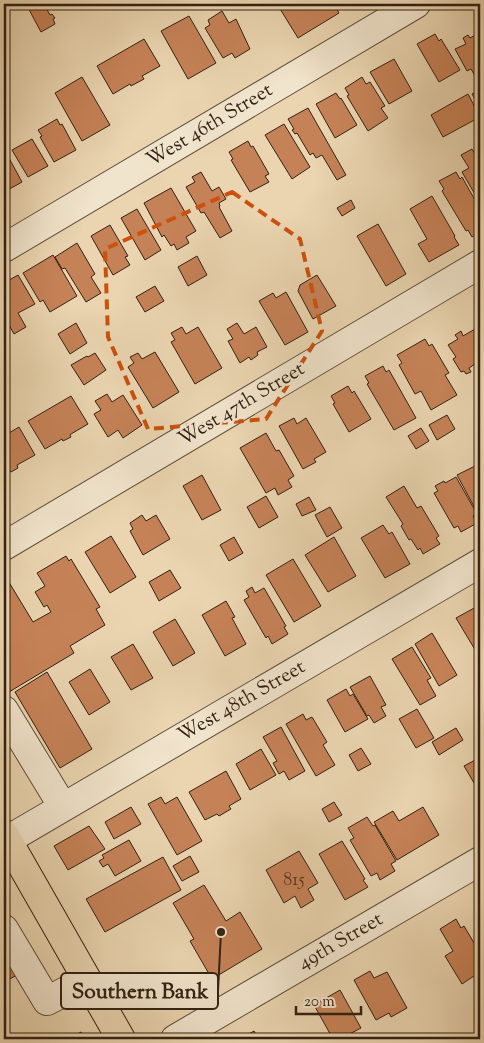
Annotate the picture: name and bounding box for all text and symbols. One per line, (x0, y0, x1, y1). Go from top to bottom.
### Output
street label: West 46th Street (141, 77, 279, 175)
street label: West 47th Street (173, 356, 311, 454)
street label: West 48th Street (173, 654, 311, 750)
house number: 815 (283, 868, 305, 894)
street label: 49th Street (293, 906, 389, 978)
callout: Southern Bank (61, 973, 218, 1009)
text: Southern Bank (72, 978, 209, 1008)
scale bar (296, 983, 362, 1015)
text: 20 m (304, 992, 335, 1013)

